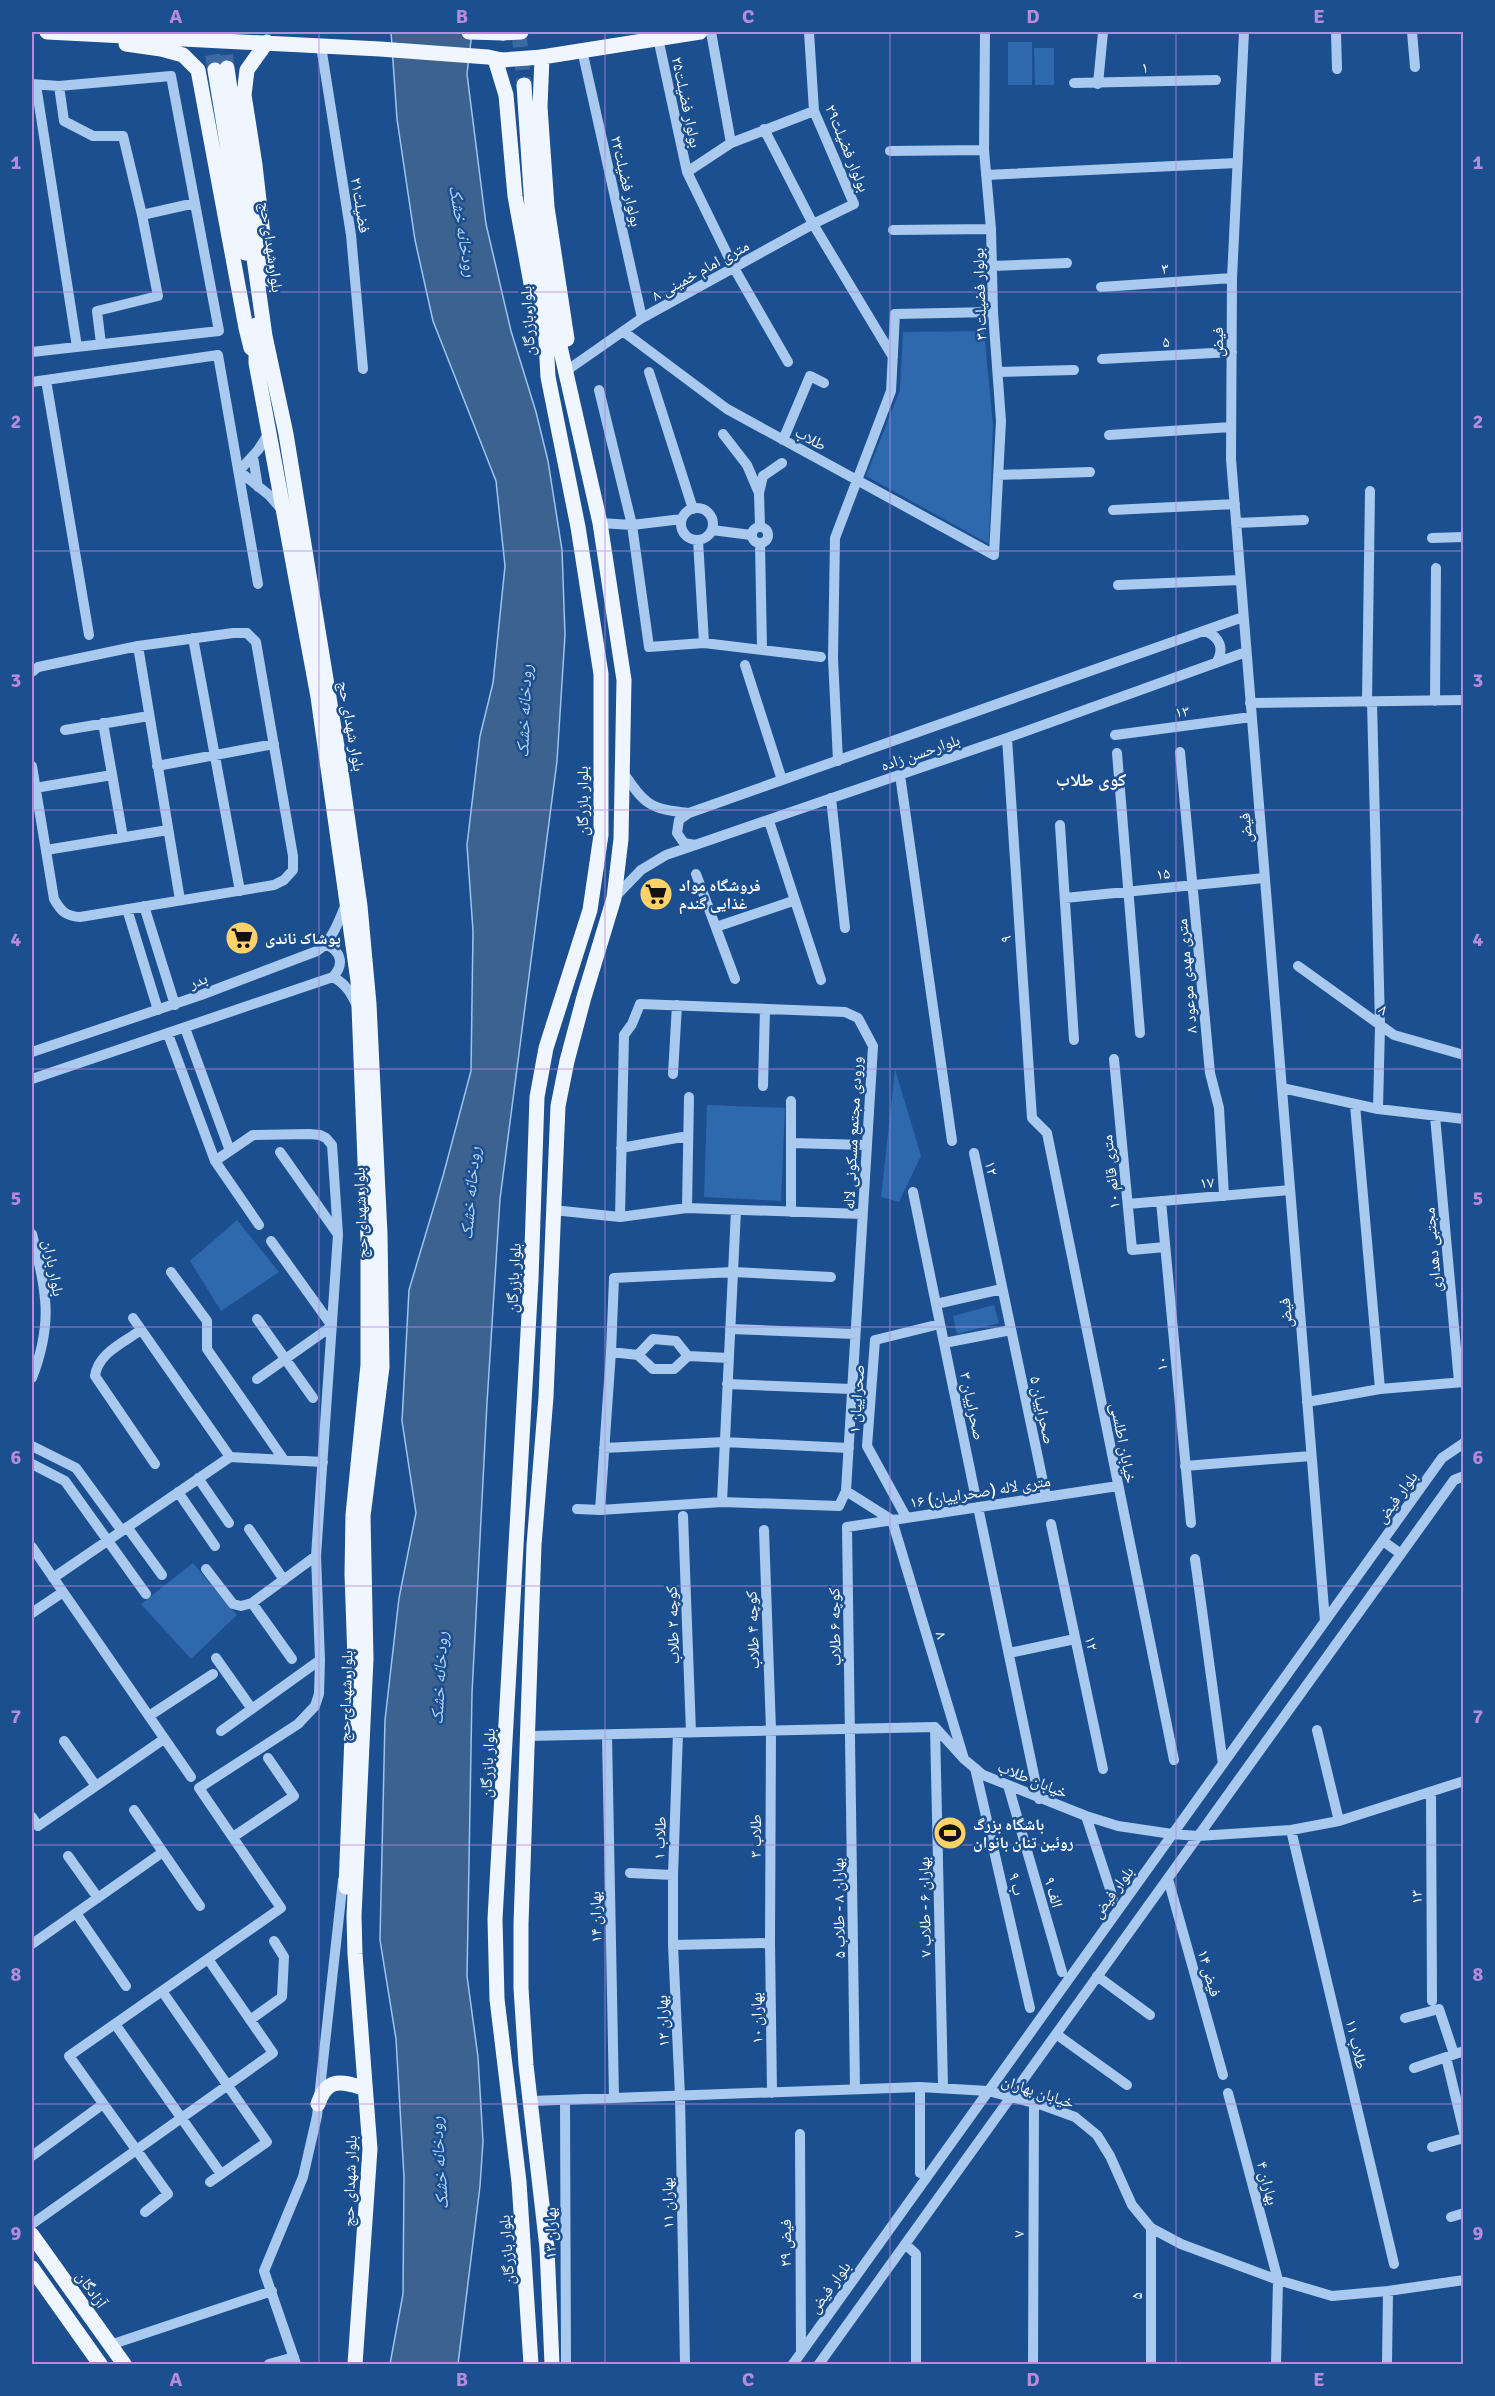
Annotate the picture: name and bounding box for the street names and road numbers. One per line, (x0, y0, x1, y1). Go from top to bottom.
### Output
street label: بولوار فضیلت۲۵ (667, 55, 705, 150)
street label: ۱ (1141, 58, 1149, 78)
street label: بولوار فضیلت۲۹ (820, 102, 874, 195)
street label: بولوار فضیلت۲۳ (606, 134, 646, 229)
street label: فضیلت۲۱ (346, 176, 374, 235)
street label: بلوار شهدای حج (255, 200, 287, 294)
street label: ۸ متری امام خمینی (648, 236, 753, 306)
street label: بولوار فضیلت۳۱ (968, 247, 992, 341)
street label: ۳ (1161, 259, 1169, 279)
street label: بلوار بازرگان (516, 285, 540, 357)
street label: فیض (1208, 327, 1228, 357)
street label: ۵ (1162, 332, 1170, 352)
street label: طلاب (791, 422, 830, 456)
street label: بلوار شهدای حج (333, 679, 369, 773)
street label: ۱۳ (1174, 701, 1190, 723)
street label: بلوارحسن زاده (878, 730, 963, 776)
street label: بلوار بازرگان (573, 766, 593, 836)
street label: فیض (1235, 812, 1257, 844)
street label: ۱۵ (1155, 863, 1171, 885)
street label: ۸ متری مهدی موعود (1172, 918, 1202, 1034)
street label: ۹ (996, 935, 1016, 943)
street label: بدر (185, 968, 210, 994)
street label: ۸ (1375, 1000, 1392, 1020)
street label: ورودی مجتمع مسکونی لاله (839, 1056, 867, 1210)
street label: ۱۰ متری قائم (1097, 1134, 1125, 1210)
street label: ۱۲ (980, 1159, 1002, 1177)
street label: بلوار شهدای حج (349, 1167, 373, 1259)
street label: ۱۷ (1199, 1172, 1215, 1194)
street label: مجتبی دهداری (1419, 1207, 1447, 1293)
street label: بلوار باران (38, 1238, 68, 1298)
street label: بلوار بازرگان (502, 1242, 526, 1314)
street label: فیض (1275, 1297, 1297, 1329)
street label: ۱۰ (1151, 1356, 1173, 1372)
street label: صحراییان ۱ (845, 1364, 869, 1434)
street label: صحراییان ۳ (955, 1370, 989, 1442)
street label: ۵ صحراییان (1025, 1374, 1059, 1446)
street label: خيابان اطلسى (1105, 1401, 1141, 1485)
street label: بلوار فیض (1371, 1468, 1422, 1527)
street label: ۱۶ متری لاله (صحراییان) (908, 1471, 1052, 1513)
street label: کوچه ۲ طلاب (662, 1585, 684, 1665)
street label: کوچه ۶ طلاب (824, 1587, 846, 1666)
street label: کوچه ۴ طلاب (742, 1590, 764, 1670)
street label: ۸ (930, 1629, 952, 1642)
street label: ۱۲ (1080, 1634, 1102, 1652)
street label: بلوار شهدای حج (334, 1650, 358, 1742)
street label: بلوار بازرگان (476, 1727, 500, 1799)
street label: خیابان طلاب (995, 1757, 1071, 1803)
street label: طلاب ۳ (746, 1814, 766, 1858)
street label: طلاب ۱ (649, 1816, 671, 1860)
street label: بهاران ۶ - طلاب ۷ (914, 1856, 936, 1957)
street label: بهاران ۸ - طلاب ۵ (828, 1857, 850, 1958)
street label: بلوار فیض (1087, 1863, 1138, 1922)
street label: ۹ ب (1004, 1871, 1028, 1898)
street label: ۹ الف (1039, 1875, 1067, 1910)
street label: ۱۳ (1407, 1890, 1427, 1904)
street label: بهاران ۱۴ (586, 1891, 606, 1943)
street label: فیض ۱۴ (1193, 1947, 1225, 1999)
street label: بهاران ۱۰ (747, 1992, 767, 2044)
street label: بهاران ۱۲ (652, 1995, 674, 2047)
street label: طلاب ۱۱ (1341, 2017, 1371, 2071)
street label: خیابان بهاران (999, 2071, 1077, 2113)
street label: بلوار شهدای حج (338, 2135, 362, 2227)
street label: ۴ بهاران (1252, 2159, 1282, 2207)
street label: بهاران ۱۱ (658, 2177, 678, 2229)
street label: بهاران ۱۳ (541, 2207, 561, 2259)
street label: بلوار بازرگان (495, 2214, 519, 2286)
street label: فیض ۲۹ (776, 2219, 796, 2267)
street label: ۷ (1009, 2230, 1029, 2238)
street label: بلوار فیض (804, 2258, 855, 2317)
street label: آزادگان (71, 2267, 112, 2313)
street label: ۵ (1127, 2292, 1147, 2300)

